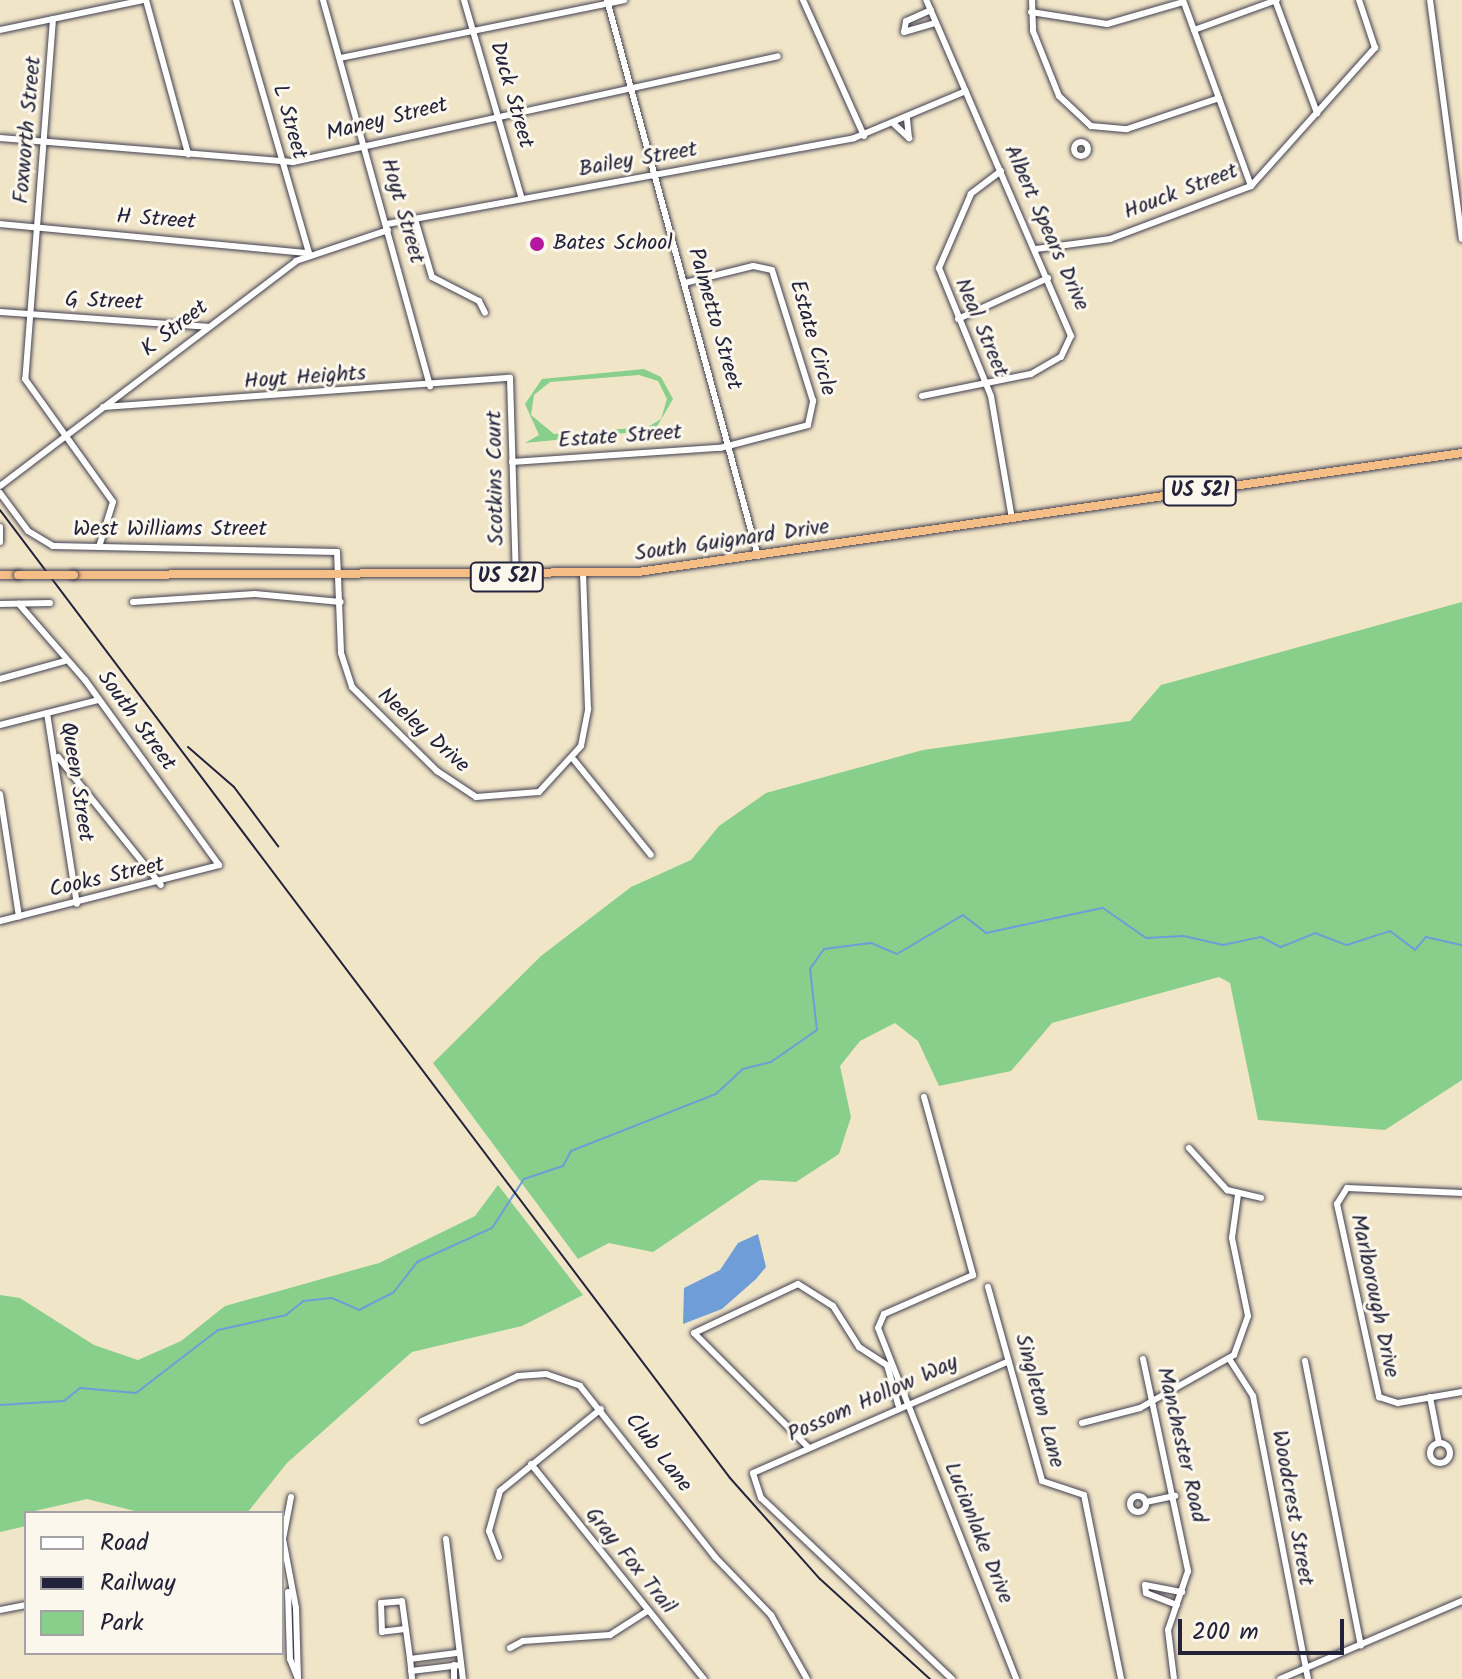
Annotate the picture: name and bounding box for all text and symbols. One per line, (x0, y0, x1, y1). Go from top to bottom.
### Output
street label: Duck Street (483, 39, 539, 151)
street label: Foxworth Street (8, 55, 48, 205)
street label: L Street (266, 82, 312, 162)
street label: Maney Street (324, 92, 450, 148)
street label: Bailey Street (577, 137, 699, 183)
street label: Albert Spears Drive (998, 141, 1094, 315)
street label: Hoyt Street (374, 155, 430, 267)
street label: Houck Street (1120, 158, 1242, 226)
street label: H Street (115, 204, 197, 236)
place label: Bates School (553, 231, 673, 257)
marker: Bates School (528, 235, 546, 253)
street label: Palmetto Street (681, 245, 747, 393)
street label: Neal Street (948, 274, 1014, 382)
street label: Estate Circle (783, 277, 841, 399)
street label: G Street (65, 287, 143, 317)
street label: K Street (136, 295, 214, 363)
street label: Hoyt Heights (243, 361, 367, 395)
street label: Scotkins Court (482, 410, 510, 546)
street label: Estate Street (557, 420, 683, 454)
road number: US 521 (1162, 475, 1238, 507)
street label: South Guignard Drive (633, 514, 831, 568)
street label: West Williams Street (73, 517, 267, 543)
road number: US 521 (469, 561, 545, 593)
street label: South Street (91, 666, 181, 776)
street label: Neeley Drive (371, 683, 475, 779)
street label: Queen Street (54, 720, 98, 844)
street label: Cooks Street (47, 852, 167, 904)
street label: Marlborough Drive (1344, 1212, 1404, 1380)
street label: Singleton Lane (1008, 1331, 1070, 1471)
street label: Possom Hollow Way (784, 1350, 962, 1448)
street label: Manchester Road (1150, 1365, 1212, 1525)
street label: Club Lane (619, 1408, 697, 1498)
street label: Woodcrest Street (1265, 1428, 1319, 1588)
street label: Lucianlake Drive (938, 1458, 1018, 1608)
street label: Gray Fox Trail (579, 1502, 681, 1620)
legend (24, 1511, 284, 1655)
text: Road (100, 1524, 148, 1563)
text: Railway (100, 1564, 176, 1603)
scale bar (1182, 1603, 1348, 1653)
text: Park (100, 1604, 144, 1643)
text: 200 m (1192, 1613, 1259, 1652)

